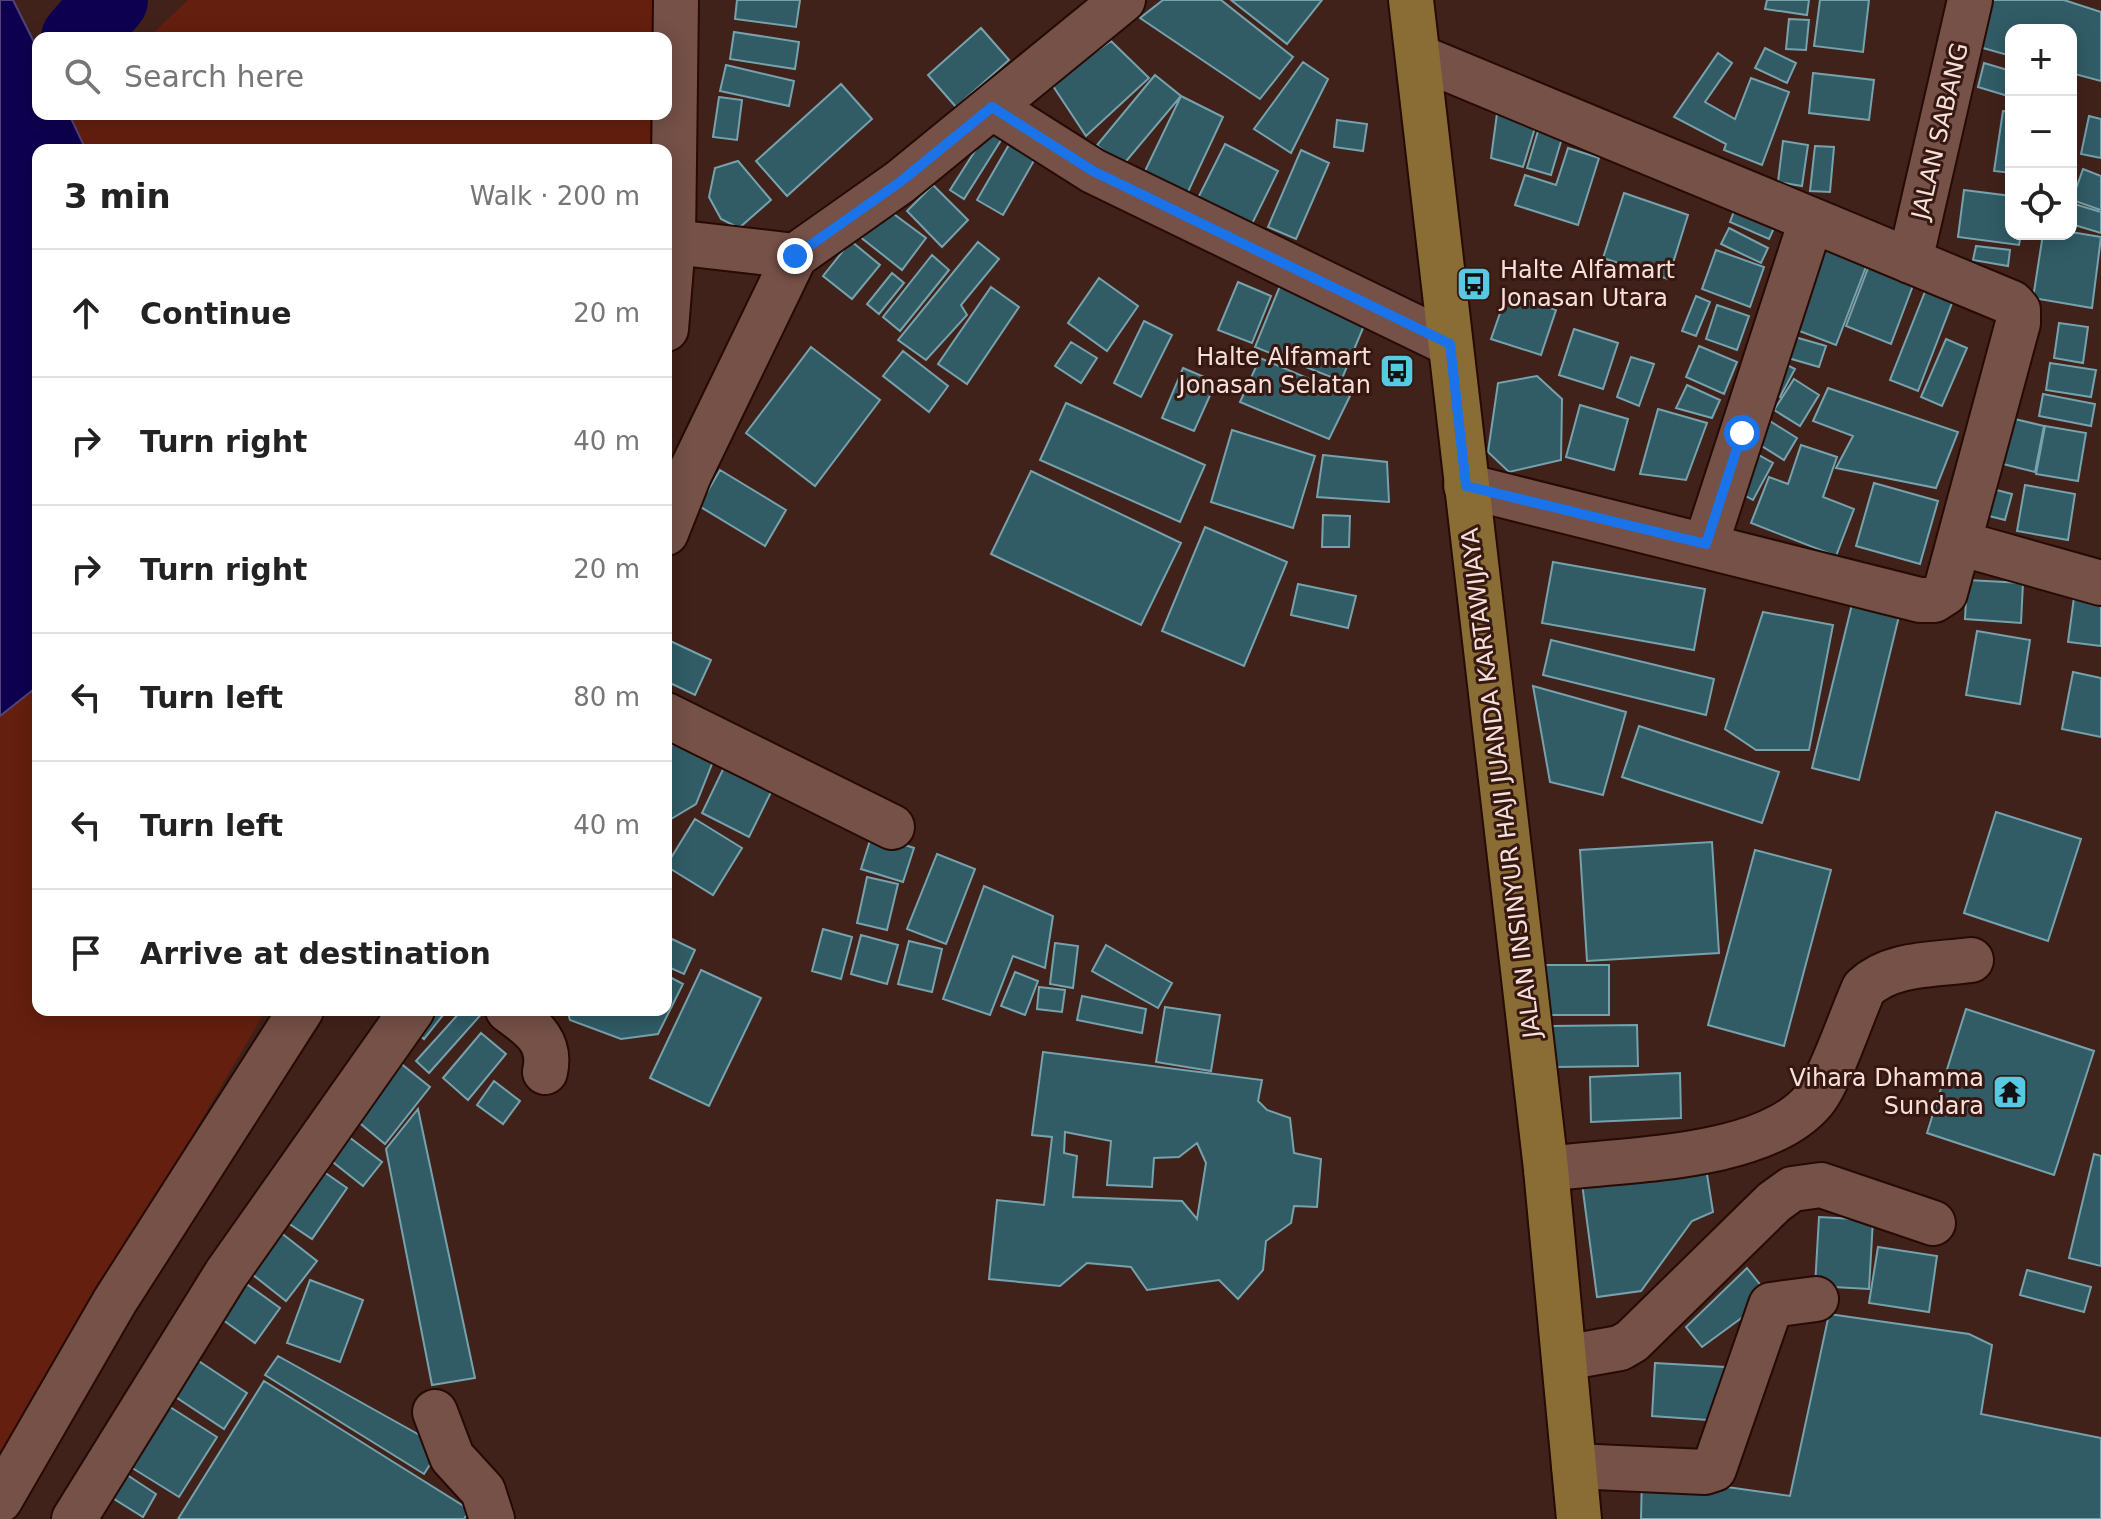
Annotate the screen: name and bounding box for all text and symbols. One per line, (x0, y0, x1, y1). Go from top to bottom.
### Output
map controls (2005, 24, 2077, 240)
button: + (2005, 24, 2077, 96)
search box (32, 32, 672, 120)
street label: JALAN SABANG (1906, 40, 1974, 224)
icon: search (60, 54, 104, 98)
text: Search here (124, 59, 304, 94)
button: − (2005, 96, 2077, 168)
button: locate (2005, 168, 2077, 240)
text: 3 min (64, 176, 171, 216)
text: Walk · 200 m (470, 181, 640, 211)
route end (777, 238, 813, 274)
place label: Halte Alfamart Jonasan Utara (1498, 256, 1675, 312)
bus stop icon: Halte Alfamart Jonasan Utara (1455, 265, 1493, 303)
icon: ahead (64, 291, 108, 335)
text: Continue (140, 296, 292, 331)
text: 20 m (573, 298, 640, 328)
place label: Halte Alfamart Jonasan Selatan (1177, 343, 1371, 399)
bus stop icon: Halte Alfamart Jonasan Selatan (1378, 352, 1416, 390)
route start (1724, 415, 1760, 451)
icon: right (64, 419, 108, 463)
text: Turn right (140, 424, 307, 459)
text: 40 m (573, 426, 640, 456)
street label: JALAN INSINYUR HAJI JUANDA KARTAWIJAYA (1456, 526, 1546, 1042)
icon: right (64, 547, 108, 591)
text: Turn right (140, 552, 307, 587)
text: 20 m (573, 554, 640, 584)
icon: left (64, 675, 108, 719)
text: Turn left (140, 680, 283, 715)
text: 80 m (573, 682, 640, 712)
icon: left (64, 803, 108, 847)
text: Turn left (140, 808, 283, 843)
text: 40 m (573, 810, 640, 840)
icon: arrive (64, 931, 108, 975)
text: Arrive at destination (140, 936, 491, 971)
place label: Vihara Dhamma Sundara (1789, 1064, 1984, 1120)
temple icon: Vihara Dhamma Sundara (1991, 1073, 2029, 1111)

